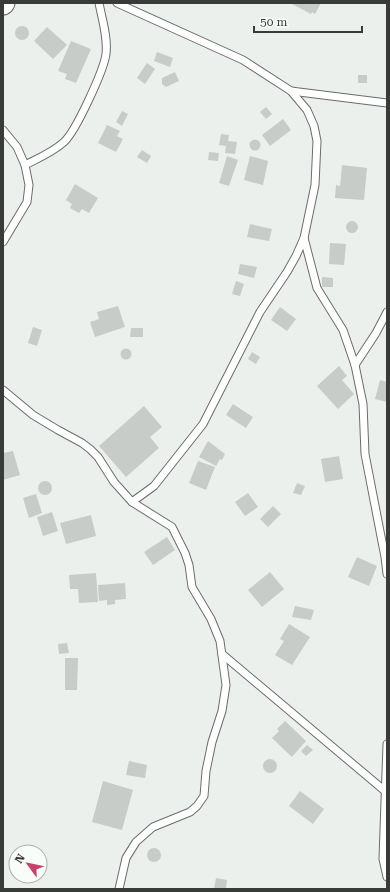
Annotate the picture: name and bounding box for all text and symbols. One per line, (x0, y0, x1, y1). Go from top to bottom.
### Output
scale bar (254, 8, 362, 34)
text: 50 m (260, 15, 287, 29)
north arrow (8, 844, 48, 884)
text: N (12, 851, 28, 866)

